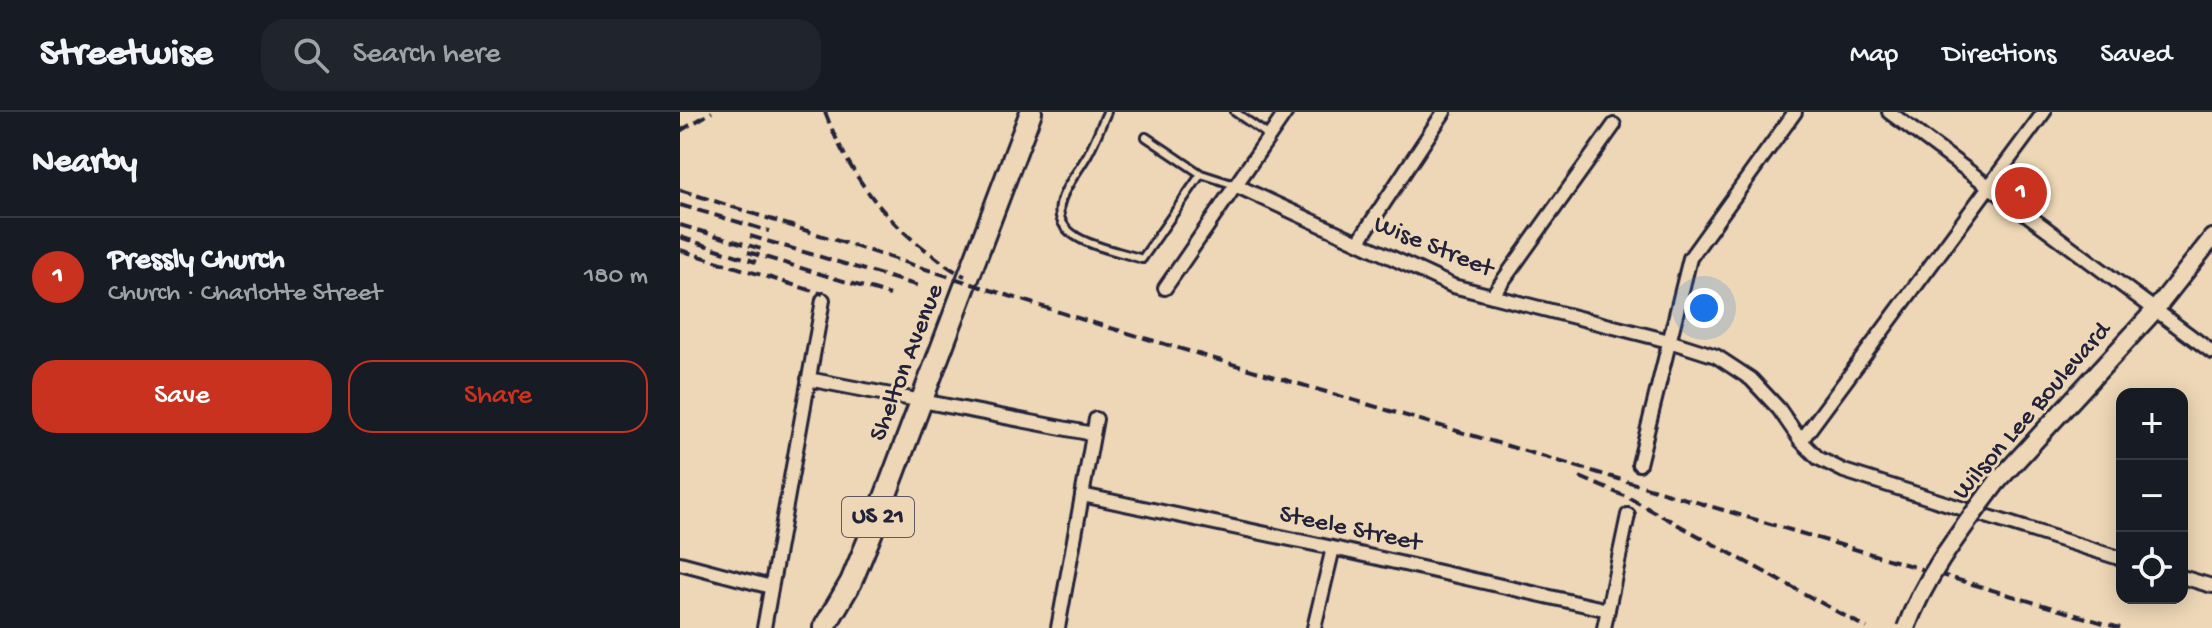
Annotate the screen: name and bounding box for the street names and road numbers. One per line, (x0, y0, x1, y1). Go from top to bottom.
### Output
street label: Wise Street (1369, 210, 1500, 287)
street label: Shelton Avenue (864, 279, 952, 446)
street label: Wilson Lee Boulevard (1947, 315, 2120, 507)
road number: US 21 (842, 497, 914, 537)
street label: Steele Street (1276, 500, 1426, 561)

